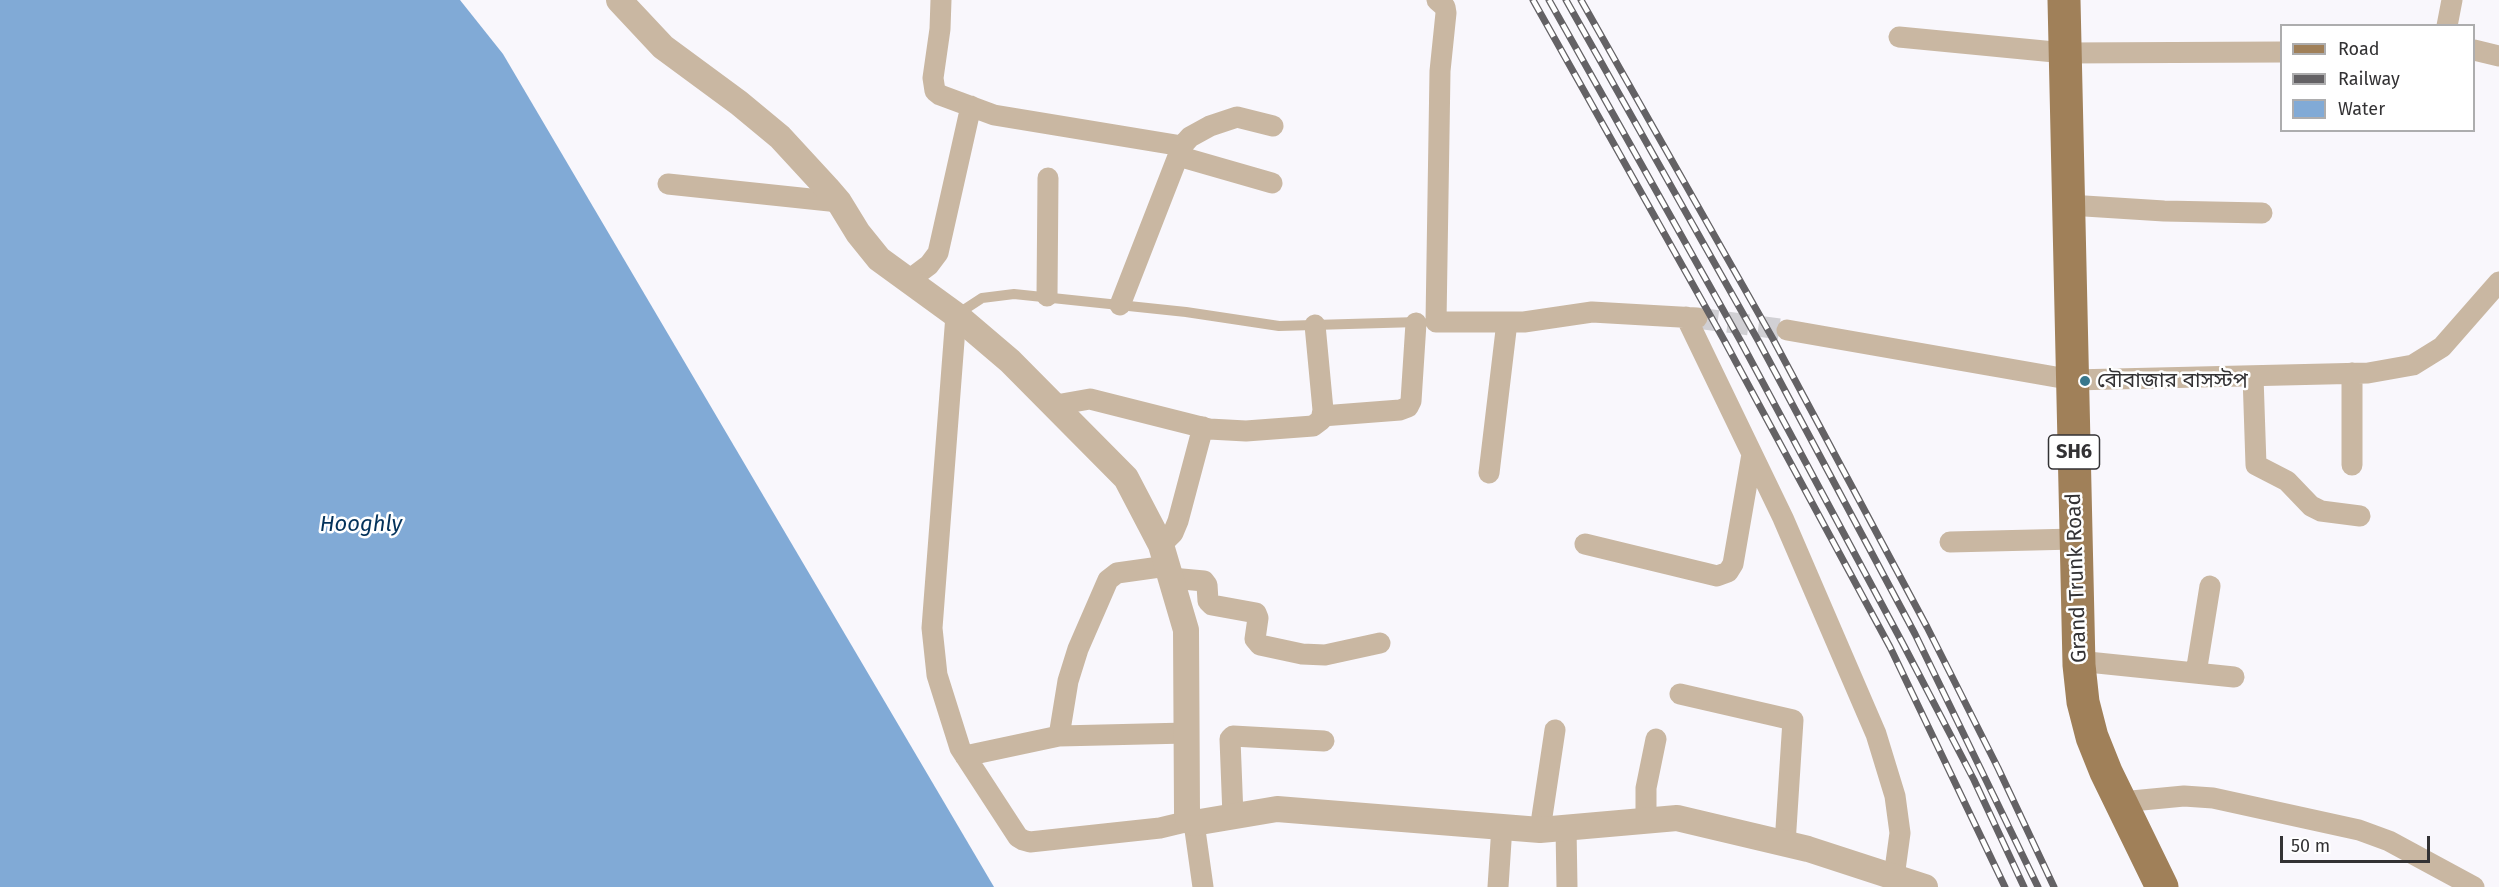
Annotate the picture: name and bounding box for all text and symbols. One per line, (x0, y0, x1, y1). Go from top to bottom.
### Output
legend (2280, 24, 2475, 132)
text: Road (2338, 38, 2380, 60)
text: Railway (2338, 68, 2400, 90)
text: Water (2338, 98, 2385, 120)
place label: বৌবাজার বাসস্টপ (2097, 368, 2248, 394)
marker: বৌবাজার বাসস্টপ (2078, 374, 2092, 388)
road number: SH6 (2048, 435, 2100, 469)
street label: Grand Trunk Road (2061, 493, 2093, 663)
water label: Hooghly (320, 512, 402, 538)
scale bar (2283, 824, 2433, 862)
text: 50 m (2291, 835, 2330, 857)

